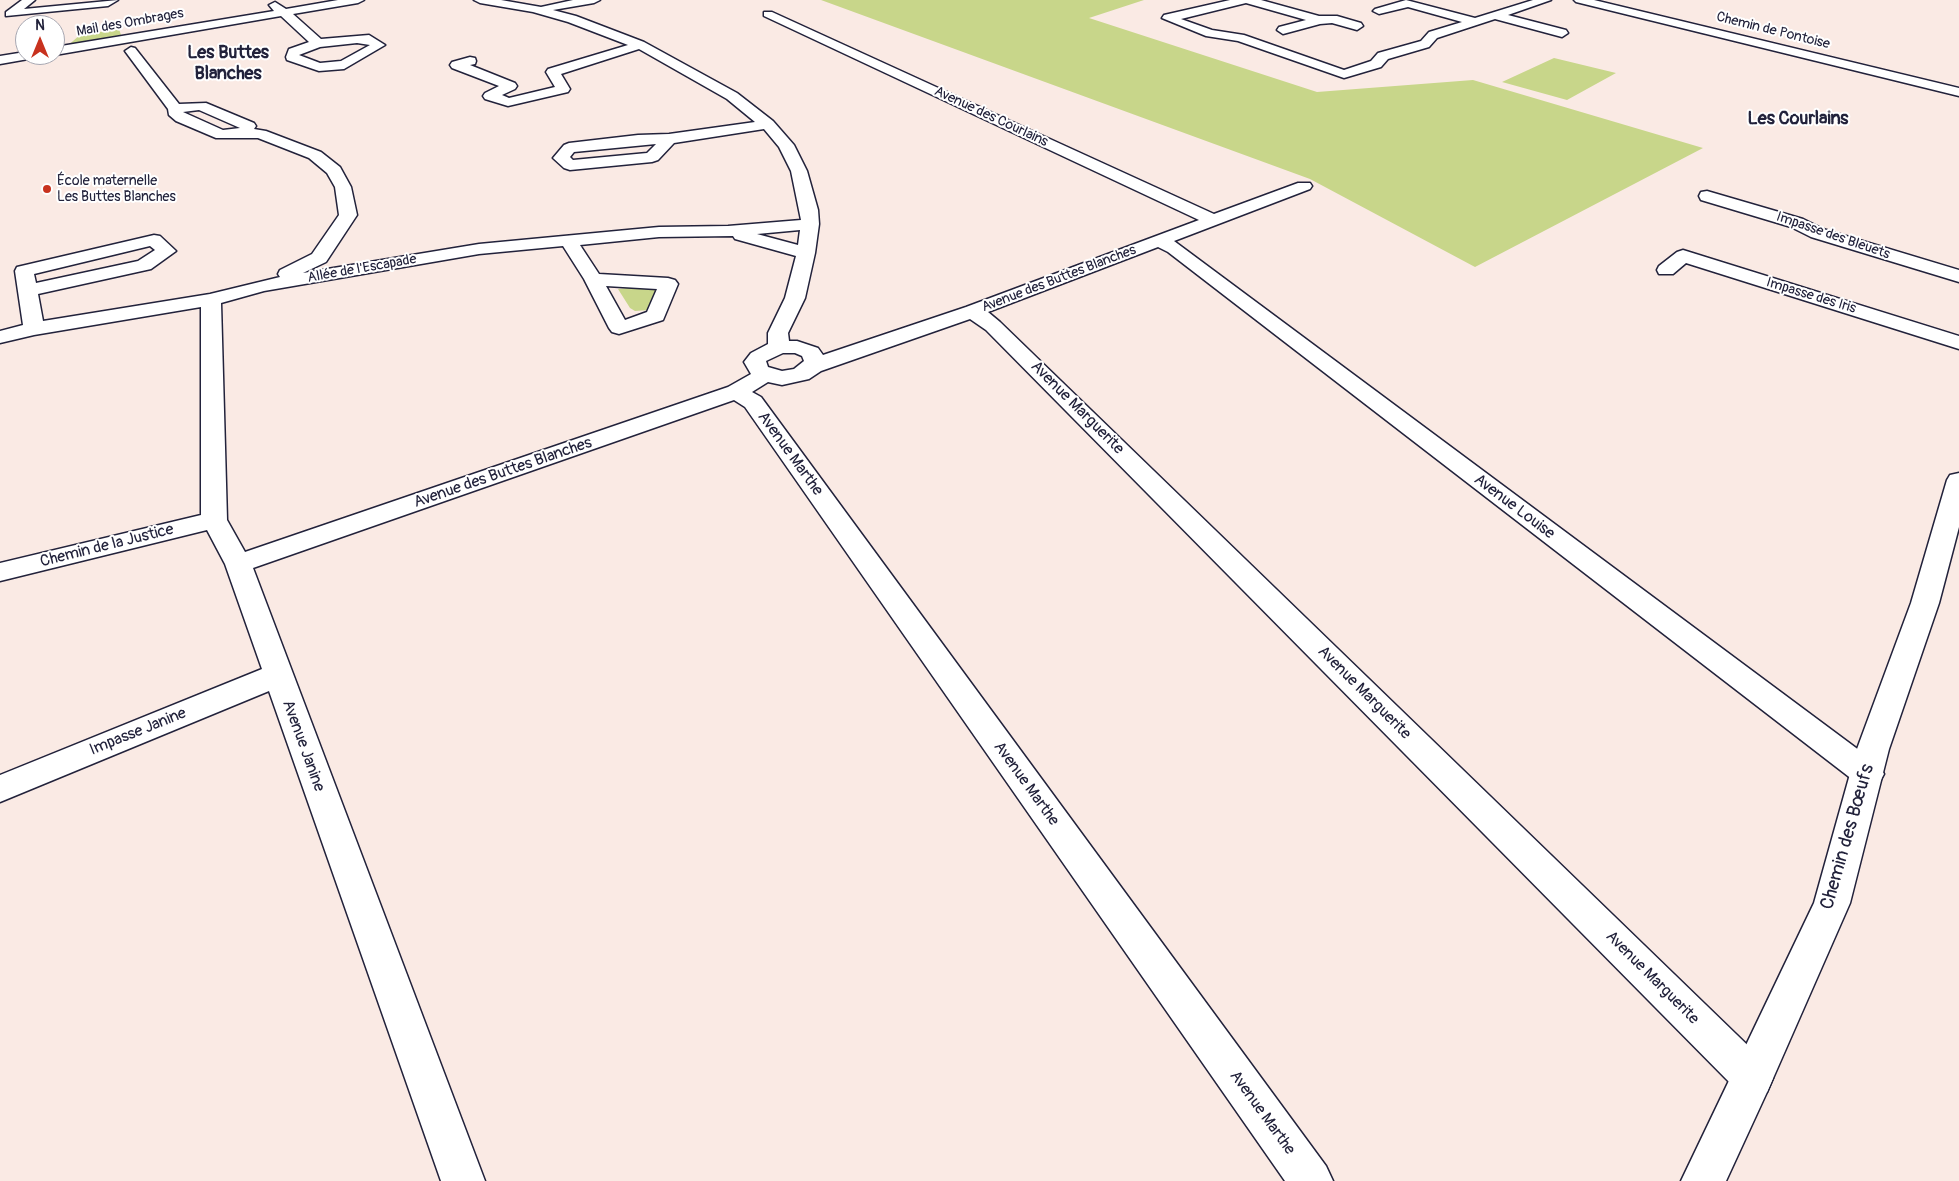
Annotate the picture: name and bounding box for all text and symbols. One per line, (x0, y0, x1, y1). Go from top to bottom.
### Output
street label: Mail des Ombrages (75, 5, 185, 41)
street label: Chemin de Pontoise (1715, 9, 1831, 53)
north arrow (15, 15, 65, 65)
text: N (35, 17, 45, 34)
district label: Les Buttes Blanches (187, 42, 269, 84)
street label: Avenue des Courlains (931, 83, 1051, 151)
district label: Les Courlains (1748, 108, 1848, 130)
place label: École maternelle Les Buttes Blanches (57, 173, 176, 206)
marker: École maternelle Les Buttes Blanches (41, 183, 53, 195)
street label: Impasse des Bleuets (1774, 209, 1892, 263)
street label: Avenue des Buttes Blanches (980, 242, 1138, 316)
street label: Allée de l'Escapade (306, 251, 418, 287)
street label: Impasse des Iris (1764, 274, 1858, 318)
street label: Avenue Marguerite (1026, 357, 1128, 459)
street label: Avenue Marthe (753, 408, 827, 500)
street label: Avenue des Buttes Blanches (411, 433, 595, 513)
street label: Avenue Louise (1470, 470, 1558, 544)
street label: Chemin de la Justice (38, 520, 176, 572)
street label: Avenue Marguerite (1313, 642, 1415, 744)
street label: Avenue Janine (278, 698, 328, 794)
street label: Impasse Janine (87, 704, 189, 760)
street label: Avenue Marthe (989, 738, 1063, 830)
street label: Chemin des Bœufs (1816, 762, 1880, 912)
street label: Avenue Marguerite (1601, 927, 1703, 1029)
street label: Avenue Marthe (1225, 1067, 1299, 1159)

